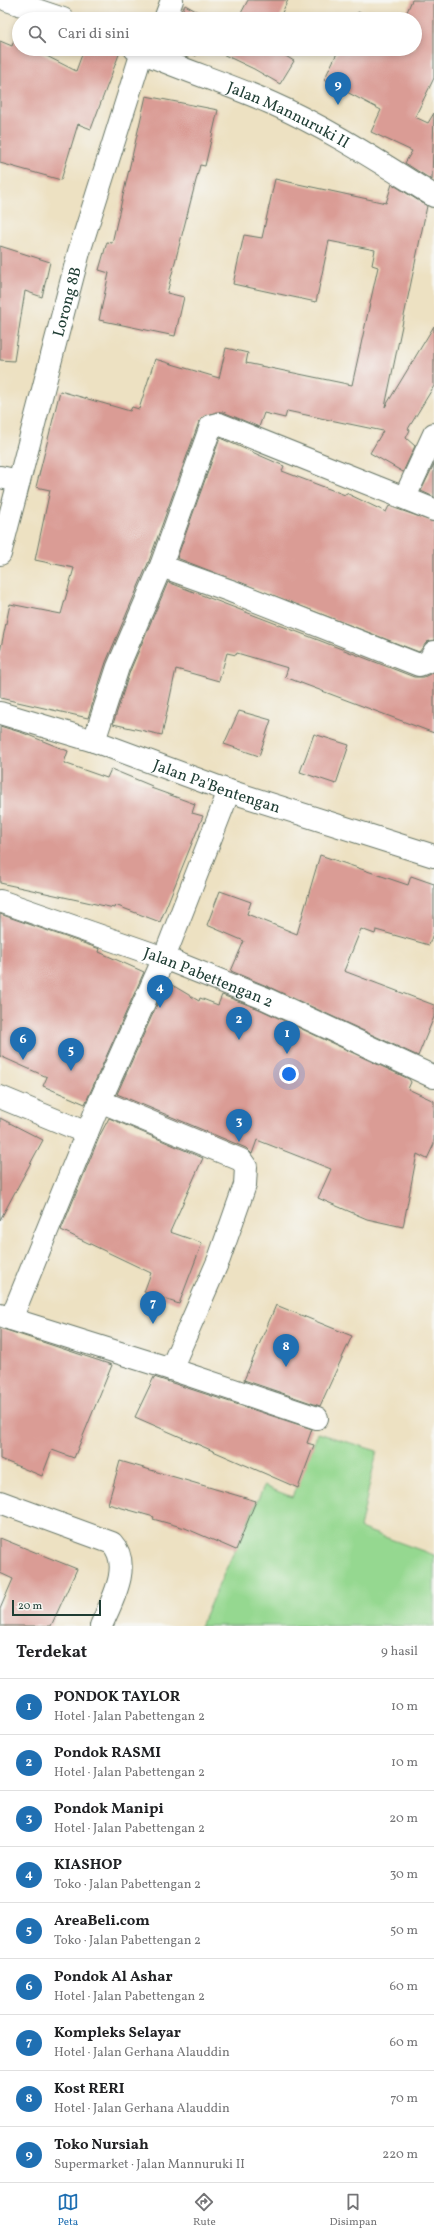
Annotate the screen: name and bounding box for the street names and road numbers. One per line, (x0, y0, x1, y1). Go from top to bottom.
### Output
street label: Jalan Mannuruki II (224, 77, 353, 155)
street label: Lorong 8B (48, 264, 88, 340)
street label: Jalan Pa'Bentengan (150, 755, 283, 820)
street label: Jalan Pabettengan 2 (140, 943, 277, 1014)

